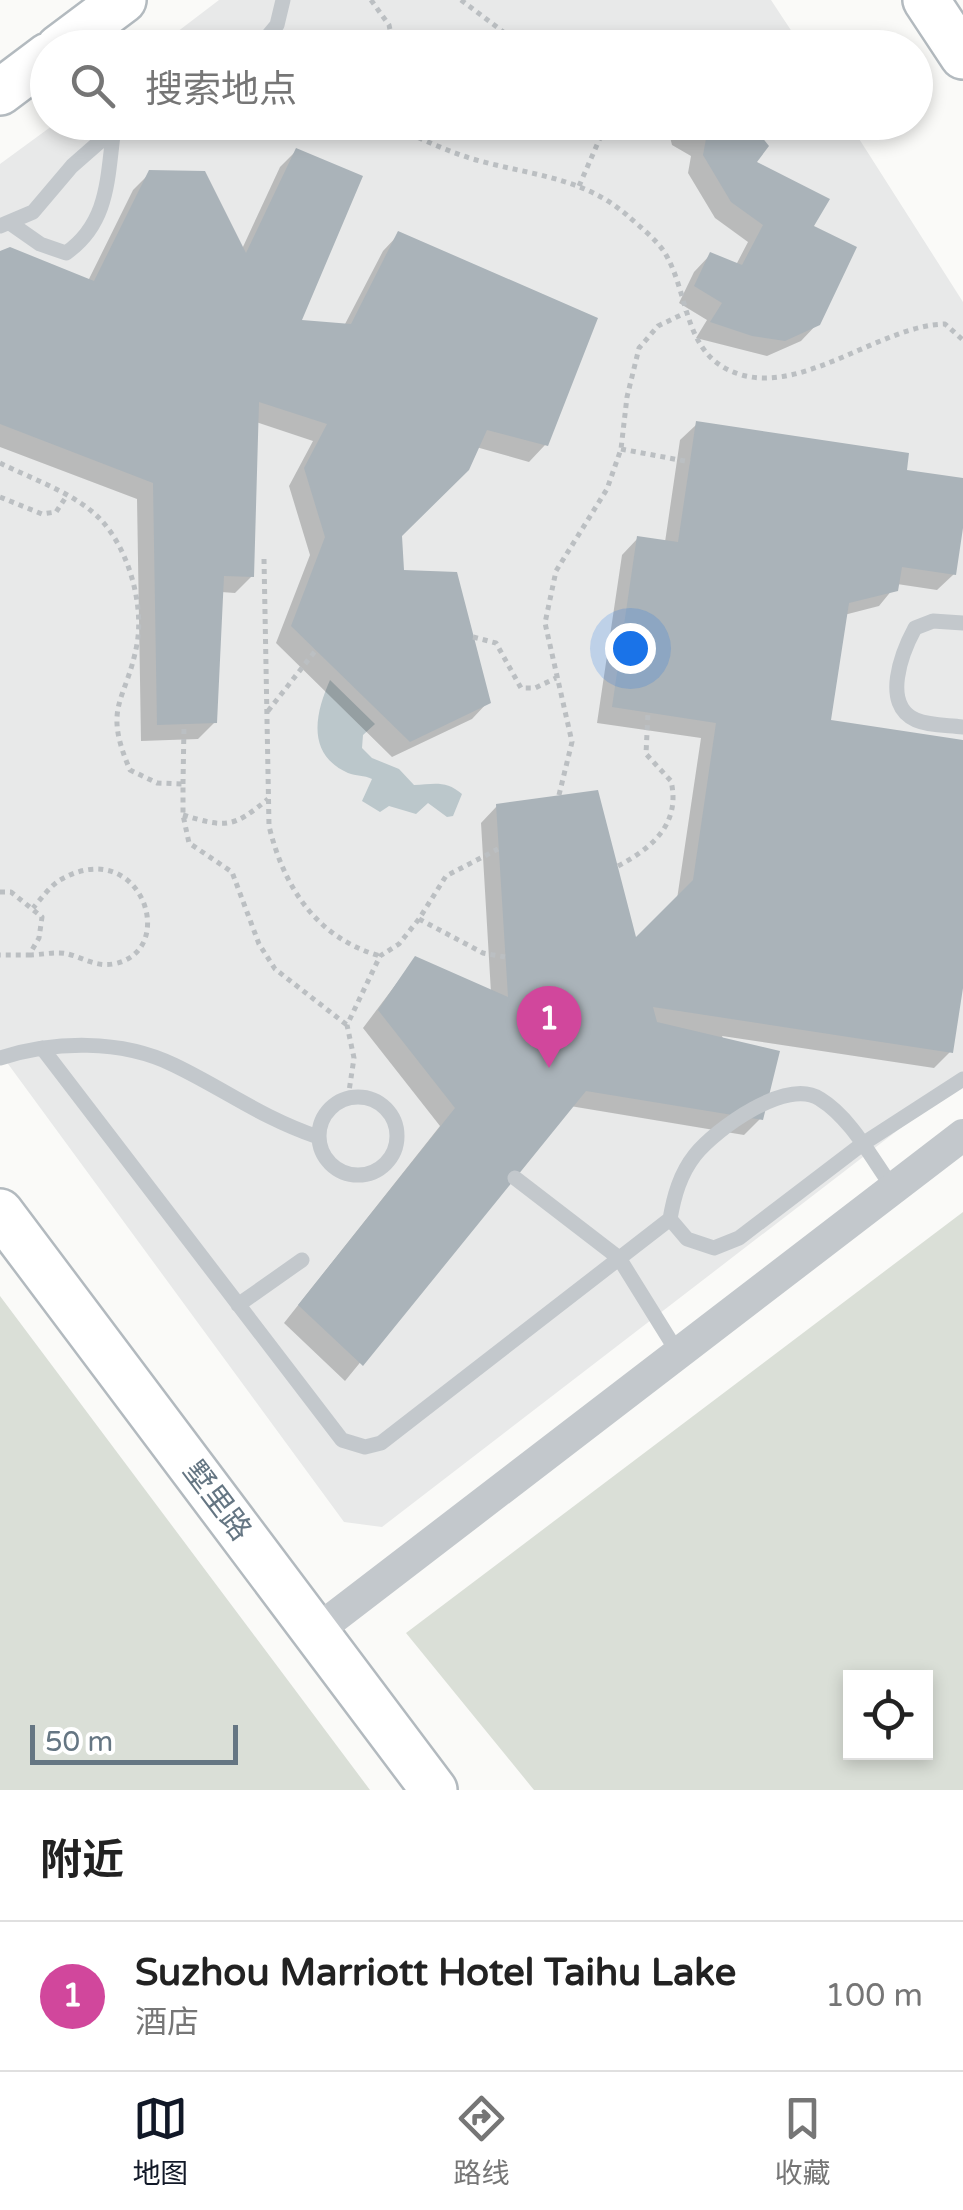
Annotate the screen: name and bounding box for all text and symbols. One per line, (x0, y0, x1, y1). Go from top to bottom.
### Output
search box (30, 30, 933, 140)
icon: search (65, 58, 120, 113)
text: 搜索地点 (145, 67, 297, 113)
your location (605, 623, 656, 674)
pin: 1 (516, 986, 582, 1068)
street label: 墅里路 (175, 1454, 259, 1548)
map controls (843, 1670, 933, 1760)
button: locate (843, 1670, 933, 1760)
scale bar (30, 1720, 238, 1764)
text: 50 m (45, 1725, 113, 1759)
text: 附近 (40, 1835, 124, 1886)
text: Suzhou Marriott Hotel Taihu Lake (135, 1950, 736, 1996)
text: 1 (62, 1977, 83, 2015)
text: 100 m (825, 1977, 923, 2015)
text: 酒店 (135, 2004, 199, 2042)
tab: 地图 (132, 2091, 189, 2191)
tab: 路线 (453, 2091, 510, 2191)
tab: 收藏 (774, 2091, 831, 2191)

